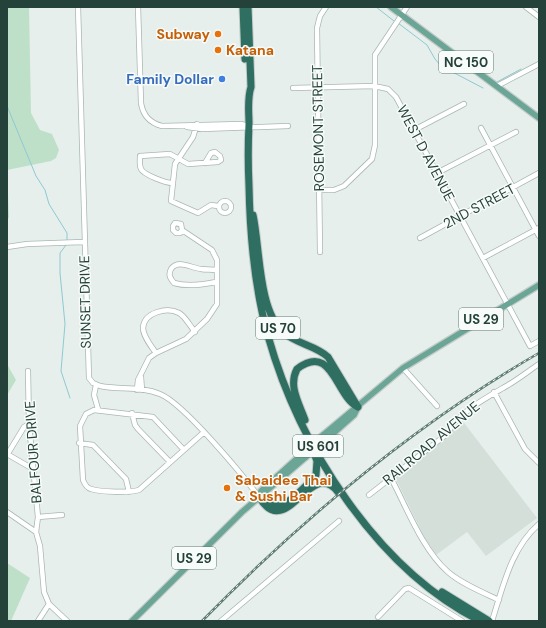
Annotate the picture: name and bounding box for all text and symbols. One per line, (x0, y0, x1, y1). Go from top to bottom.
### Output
place label: Subway (156, 25, 211, 43)
marker: Subway (213, 29, 223, 39)
place label: Katana (226, 41, 274, 59)
marker: Katana (213, 45, 223, 55)
road number: NC 150 (439, 51, 493, 73)
street label: ROSEMONT STREET (308, 64, 328, 192)
place label: Family Dollar (126, 70, 214, 88)
marker: Family Dollar (217, 74, 227, 84)
street label: WEST D AVENUE (393, 102, 459, 204)
street label: 2ND STREET (440, 179, 518, 232)
street label: SUNSET DRIVE (75, 255, 95, 349)
road number: US 29 (459, 308, 503, 330)
road number: US 70 (256, 317, 300, 339)
street label: RAILROAD AVENUE (379, 397, 483, 489)
street label: BALFOUR DRIVE (20, 400, 46, 504)
road number: US 601 (293, 435, 343, 457)
place label: Sabaidee Thai & Sushi Bar (235, 471, 331, 505)
marker: Sabaidee Thai & Sushi Bar (222, 483, 232, 493)
road number: US 29 (172, 547, 216, 569)

